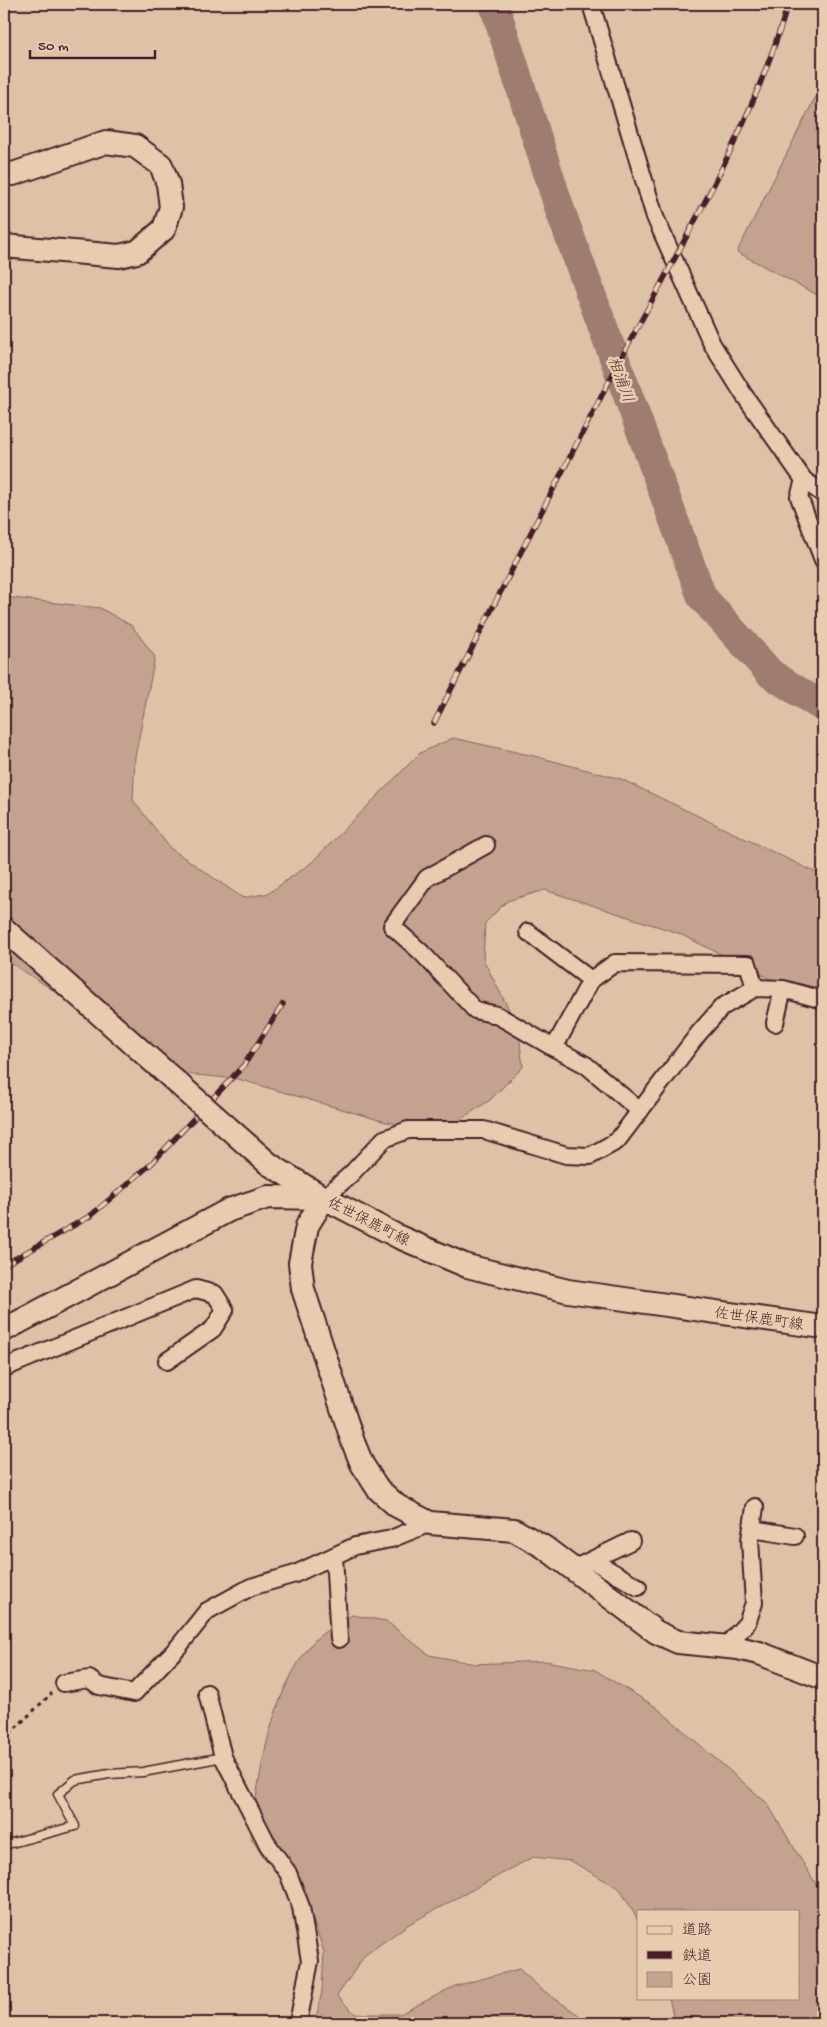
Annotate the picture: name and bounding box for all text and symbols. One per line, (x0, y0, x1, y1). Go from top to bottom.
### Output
scale bar (30, 28, 155, 60)
text: 50 m (38, 38, 69, 56)
water label: 相浦川 (602, 354, 637, 406)
street label: 佐世保鹿町線 (324, 1193, 413, 1251)
street label: 佐世保鹿町線 (713, 1304, 805, 1335)
legend (637, 1910, 800, 2000)
text: 道路 (682, 1922, 712, 1940)
text: 鉄道 (682, 1948, 712, 1966)
text: 公園 (682, 1972, 712, 1990)

